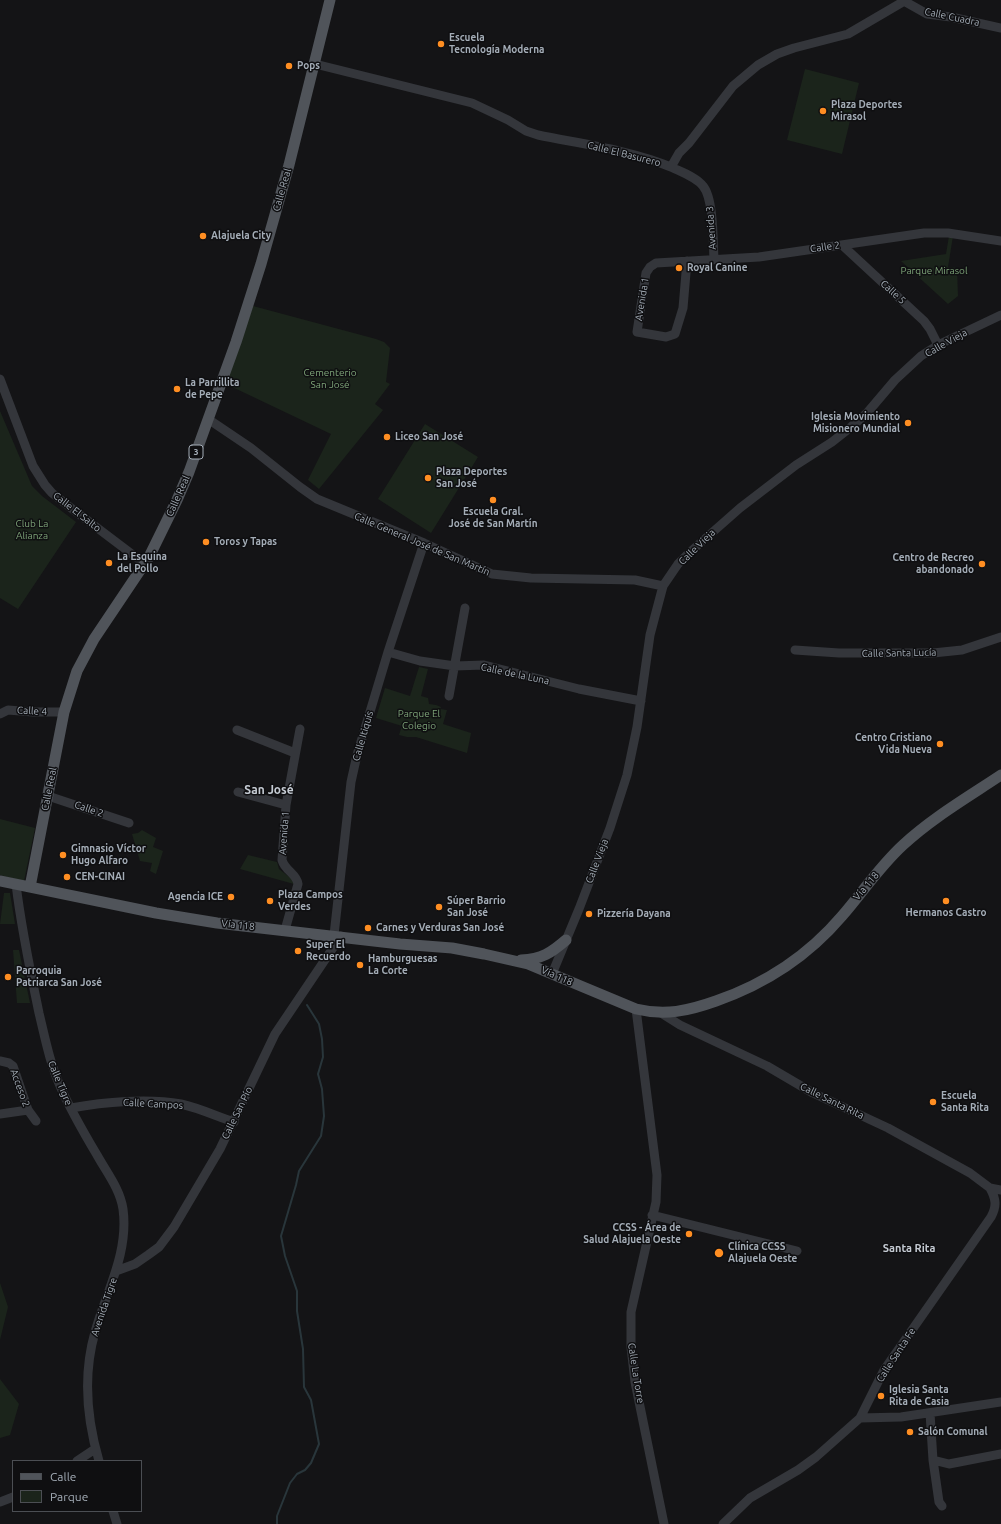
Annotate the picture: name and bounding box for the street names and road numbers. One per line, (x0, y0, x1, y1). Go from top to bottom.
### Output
street label: Calle Cuadra (923, 5, 981, 29)
street label: Calle El Basurero (586, 139, 662, 169)
street label: Calle Real (270, 167, 294, 213)
street label: Avenida 3 (703, 206, 719, 250)
street label: Calle 2 (809, 239, 841, 255)
street label: Avenida 1 (633, 276, 651, 322)
street label: Calle 5 (878, 278, 908, 306)
street label: Calle Vieja (923, 326, 969, 360)
road number: 3 (189, 445, 203, 459)
street label: Calle Real (164, 474, 192, 518)
street label: Calle El Salto (51, 490, 103, 534)
street label: Calle General José de San Martín (352, 510, 492, 578)
street label: Calle Vieja (676, 527, 718, 567)
street label: Calle Santa Lucía (862, 646, 936, 660)
street label: Calle de la Luna (480, 661, 550, 687)
street label: Calle 4 (17, 704, 47, 718)
street label: Calle Itiquís (350, 710, 376, 762)
street label: Calle Real (39, 766, 59, 812)
street label: Calle 2 (73, 798, 105, 820)
street label: Avenida 1 (276, 811, 292, 855)
street label: Calle Vieja (583, 837, 611, 885)
street label: Vía 118 (851, 869, 881, 903)
street label: Vía 118 (221, 917, 255, 933)
street label: Vía 118 (539, 964, 575, 988)
street label: Calle Tigre (45, 1059, 75, 1107)
street label: Acceso 2 (8, 1067, 32, 1109)
street label: Calle Santa Rita (798, 1080, 866, 1122)
street label: Calle San Pío (219, 1085, 255, 1141)
street label: Calle Campos (123, 1096, 183, 1112)
street label: Avenida Tigre (88, 1276, 120, 1338)
street label: Calle Santa Fe (874, 1326, 918, 1384)
street label: Calle La Torre (625, 1342, 647, 1404)

